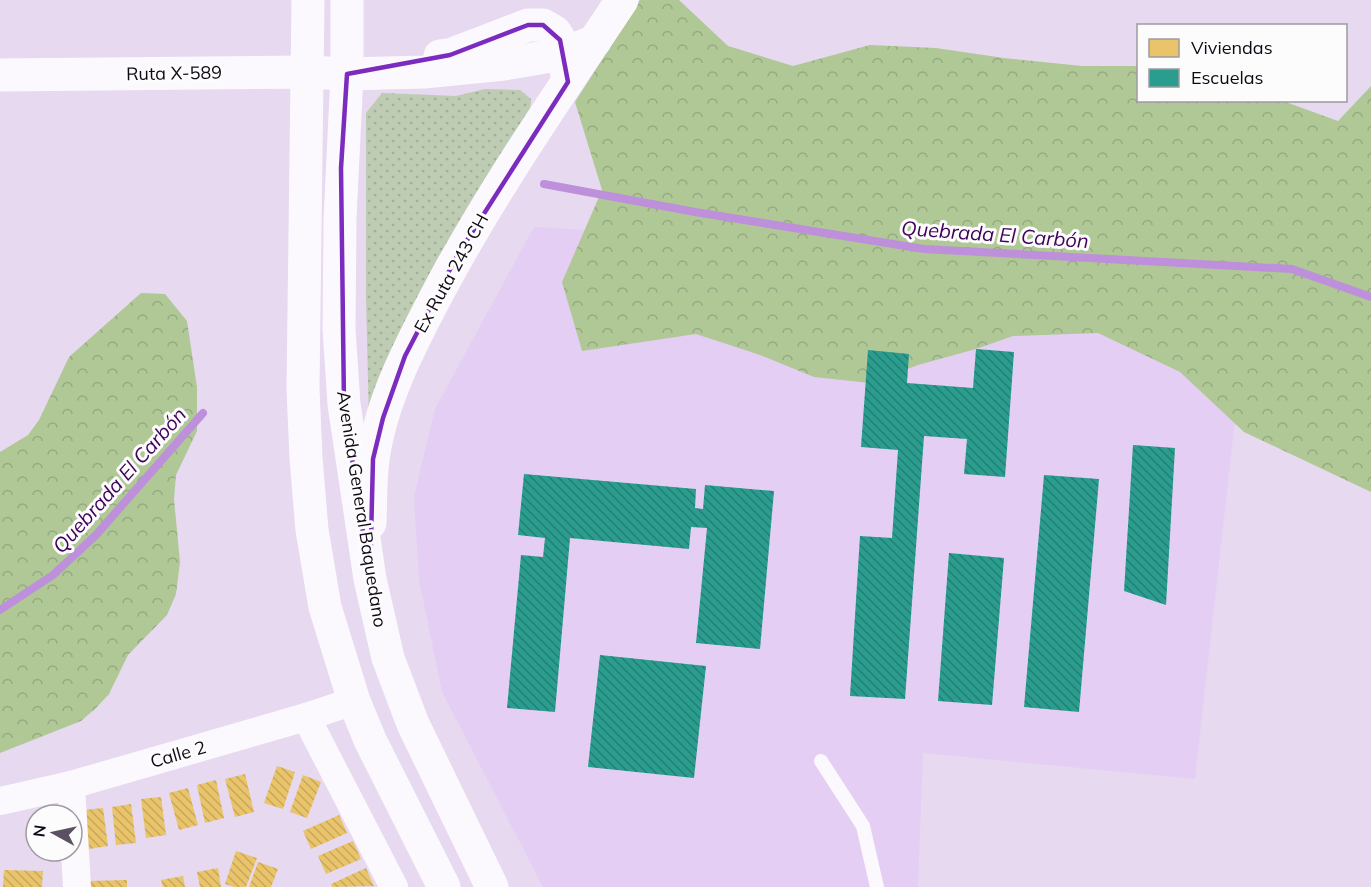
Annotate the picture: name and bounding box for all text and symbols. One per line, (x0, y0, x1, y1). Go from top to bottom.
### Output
legend (1137, 24, 1347, 102)
text: Viviendas (1191, 36, 1273, 59)
street label: Ruta X-589 (126, 61, 222, 85)
text: Escuelas (1191, 66, 1264, 89)
street label: Ex Ruta 243 CH (409, 209, 493, 337)
water label: Quebrada El Carbón (900, 215, 1090, 253)
street label: Avenida General Baquedano (332, 389, 392, 629)
water label: Quebrada El Carbón (47, 402, 191, 558)
street label: Calle 2 (148, 735, 208, 773)
north arrow (24, 803, 84, 863)
text: N (28, 824, 50, 838)

